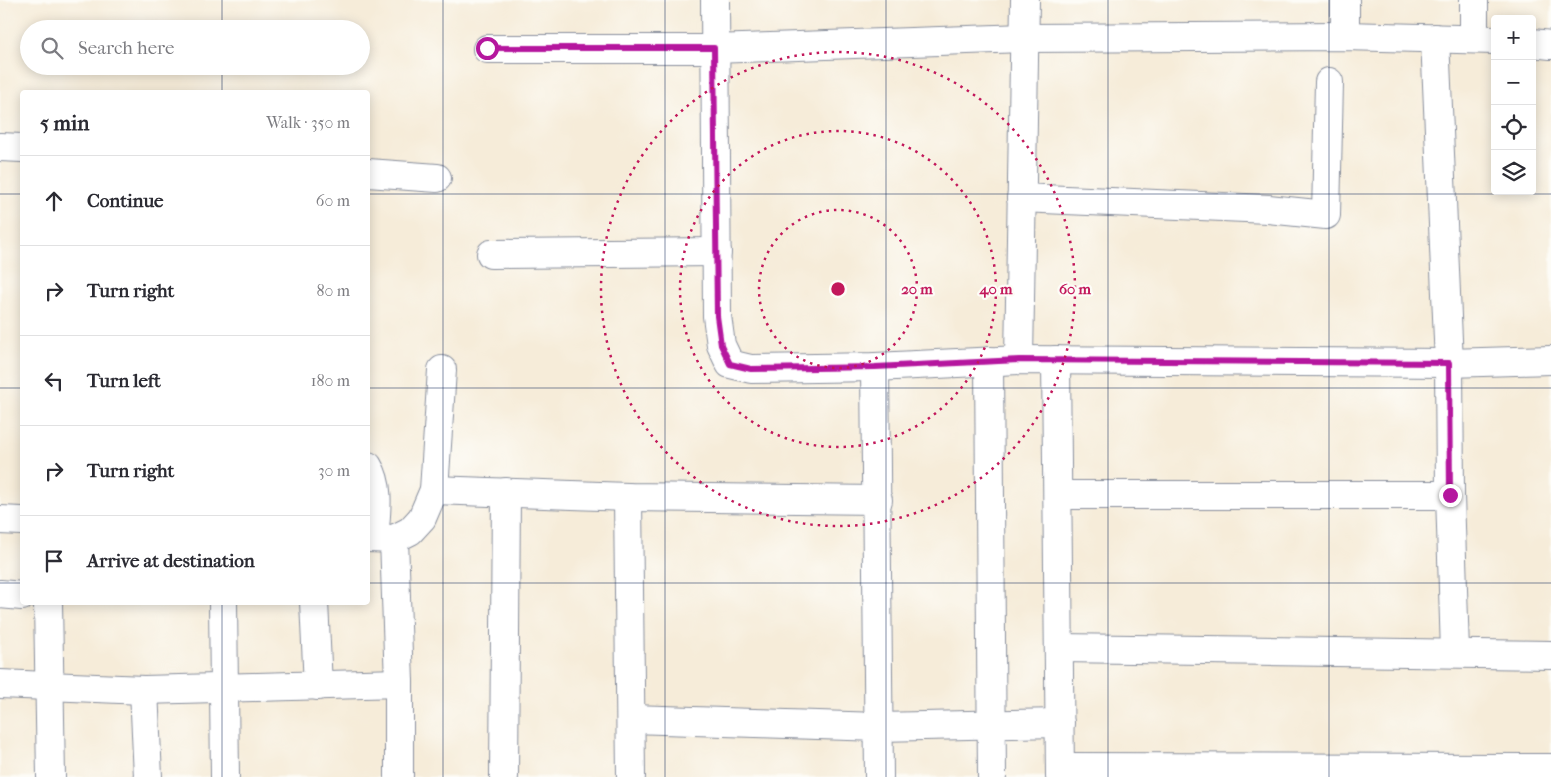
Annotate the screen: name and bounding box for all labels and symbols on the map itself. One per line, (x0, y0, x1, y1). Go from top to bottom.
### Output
route start (476, 37, 499, 60)
centre of rings (829, 280, 847, 298)
text: 20 m (901, 280, 933, 298)
text: 40 m (979, 280, 1013, 298)
text: 60 m (1059, 280, 1092, 298)
route end (1439, 484, 1462, 507)

